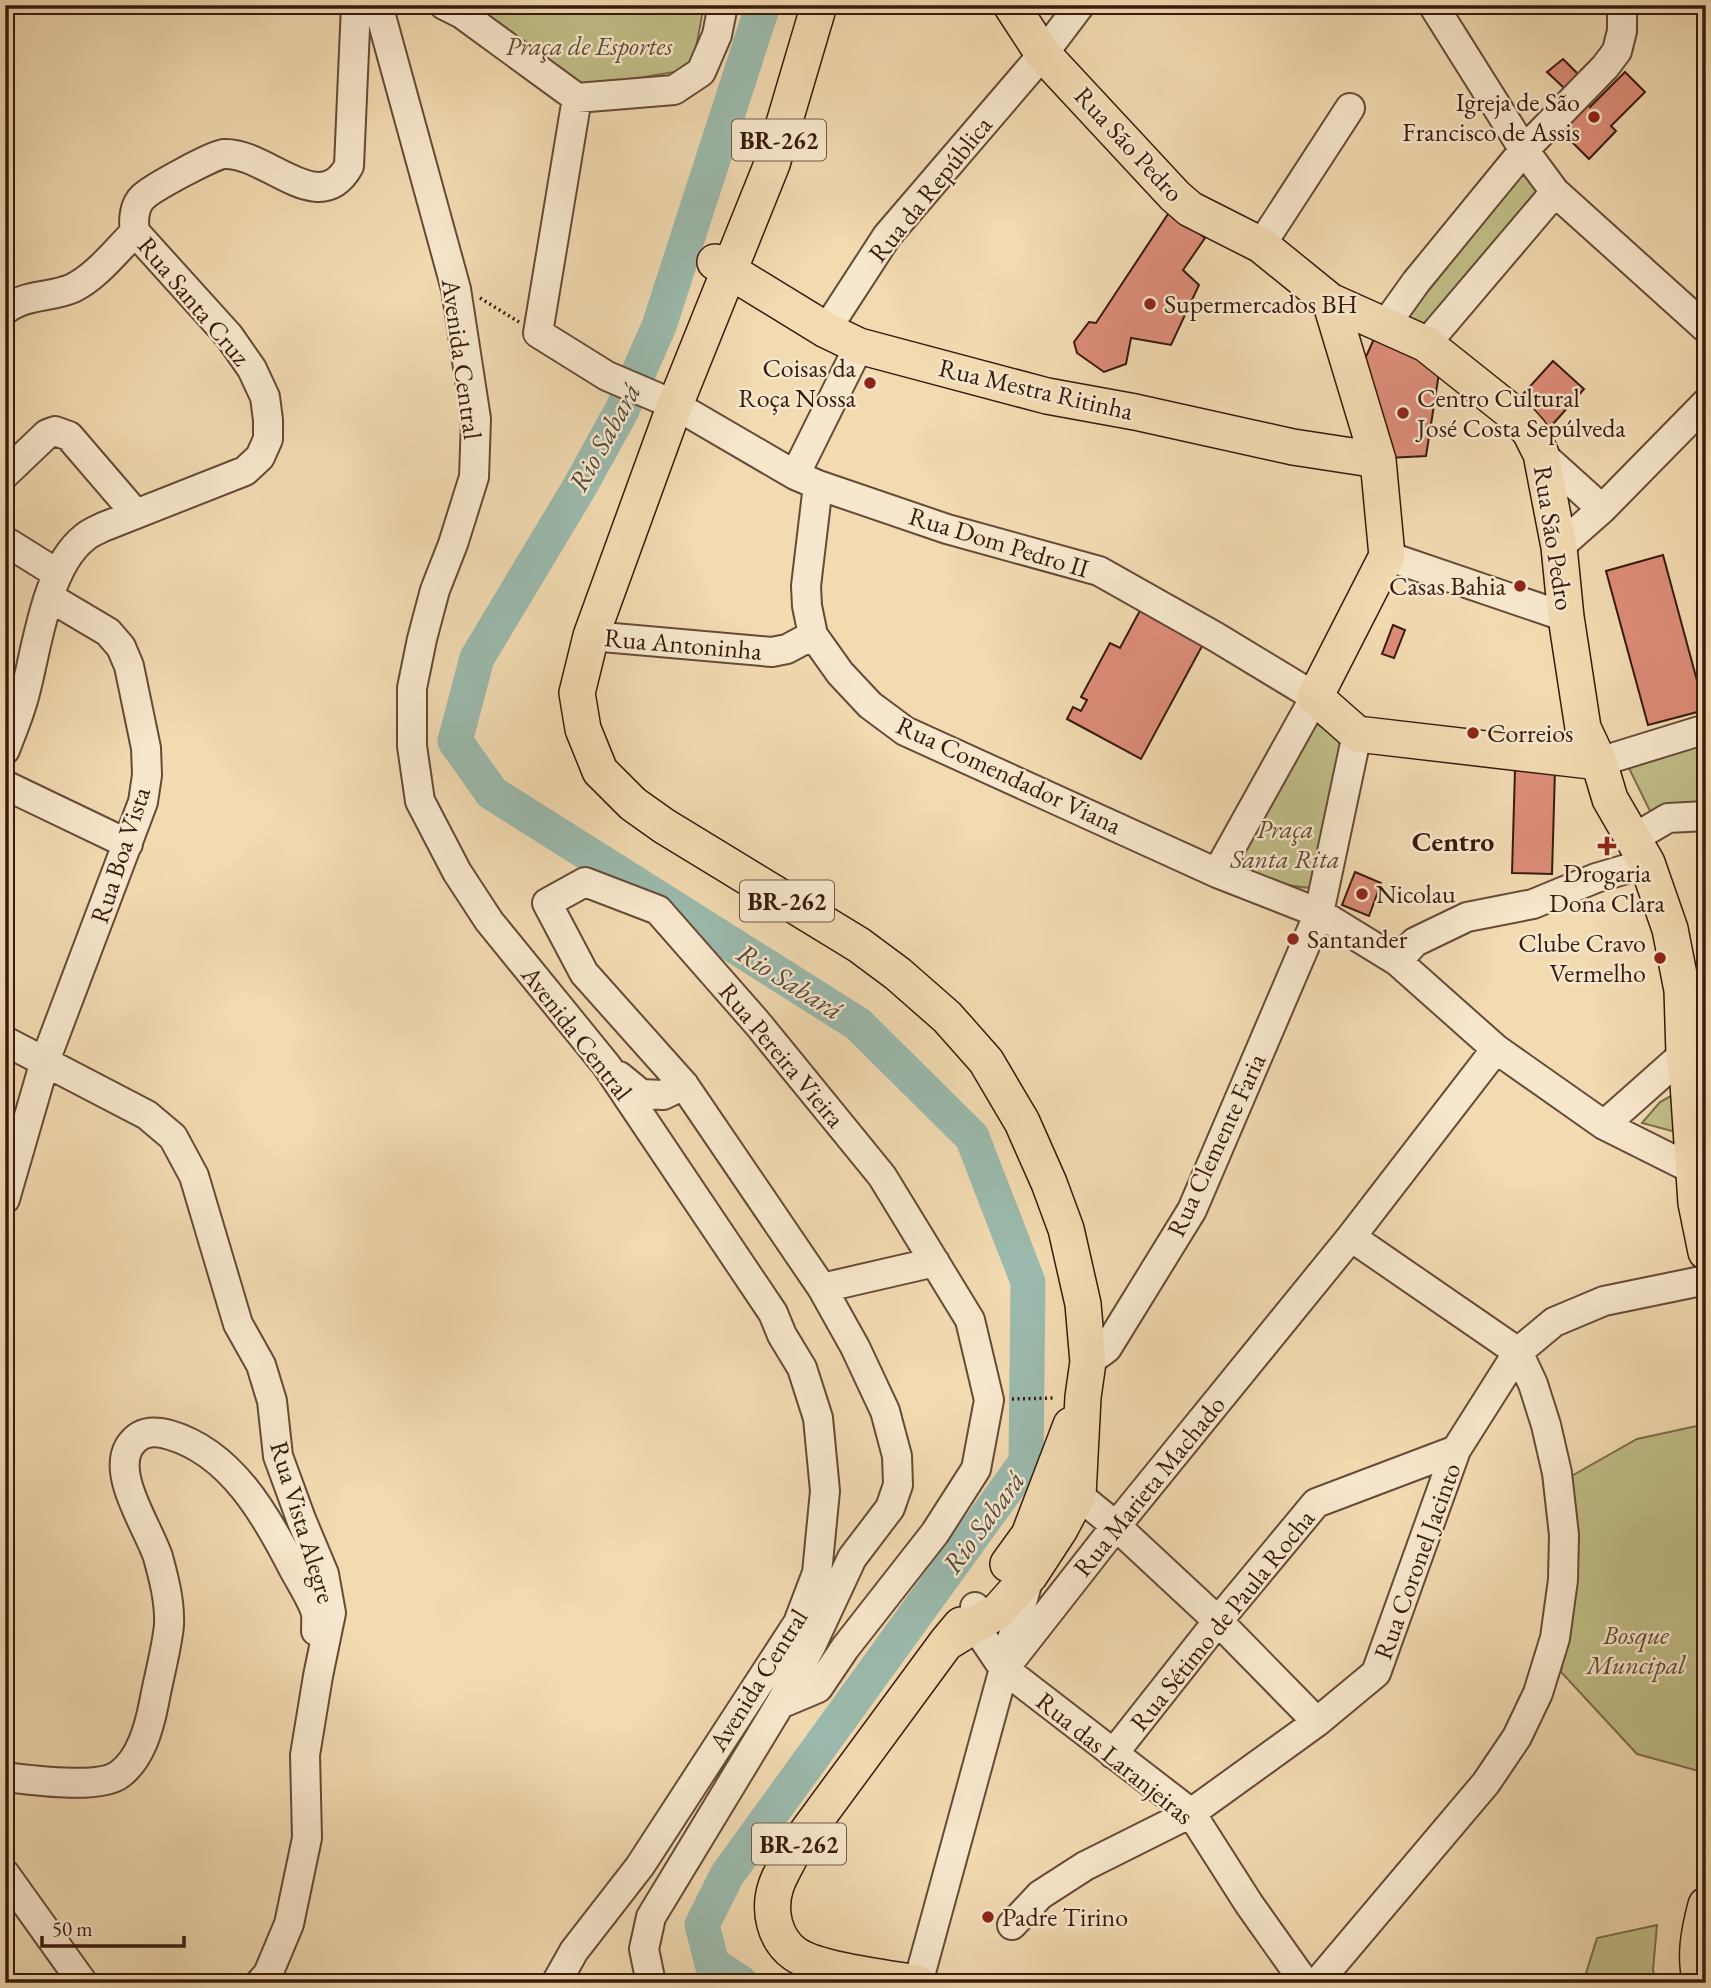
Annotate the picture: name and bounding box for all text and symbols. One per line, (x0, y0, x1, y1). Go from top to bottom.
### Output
park label: Praça de Esportes (506, 29, 673, 63)
street label: Rua São Pedro (1067, 79, 1191, 209)
place label: Igreja de São Francisco de Assis (1402, 85, 1580, 149)
street label: Rua da República (861, 108, 1000, 269)
marker: Igreja de São Francisco de Assis (1586, 109, 1602, 125)
road number: BR-262 (732, 120, 826, 160)
street label: Rua Santa Cruz (130, 229, 258, 373)
street label: Avenida Central (434, 276, 490, 441)
place label: Supermercados BH (1164, 287, 1358, 321)
marker: Supermercados BH (1142, 296, 1158, 312)
street label: Rua Mestra Ritinha (935, 350, 1137, 428)
place label: Coisas da Roça Nossa (738, 351, 857, 415)
marker: Coisas da Roça Nossa (862, 375, 878, 391)
water label: Rio Sabará (560, 376, 649, 498)
place label: Centro Cultural José Costa Sepúlveda (1415, 381, 1626, 445)
marker: Centro Cultural José Costa Sepúlveda (1395, 405, 1411, 421)
street label: Rua São Pedro (1526, 463, 1582, 613)
street label: Rua Dom Pedro II (905, 499, 1093, 586)
place label: Casas Bahia (1389, 569, 1507, 603)
marker: Casas Bahia (1512, 578, 1528, 594)
street label: Rua Antoninha (603, 620, 764, 668)
street label: Rua Comendador Viana (891, 708, 1128, 842)
place label: Correios (1487, 716, 1573, 750)
marker: Correios (1465, 725, 1481, 741)
street label: Rua Boa Vista (82, 782, 158, 927)
park label: Praça Santa Rita (1229, 812, 1340, 876)
district label: Centro (1412, 823, 1494, 859)
marker: Drogaria Dona Clara (1599, 838, 1615, 854)
place label: Drogaria Dona Clara (1549, 856, 1666, 920)
place label: Nicolau (1376, 877, 1456, 911)
road number: BR-262 (740, 880, 834, 922)
marker: Nicolau (1354, 886, 1370, 902)
place label: Santander (1307, 922, 1408, 956)
place label: Clube Cravo Vermelho (1518, 926, 1646, 990)
marker: Santander (1285, 931, 1301, 947)
water label: Rio Sabará (730, 934, 850, 1028)
marker: Clube Cravo Vermelho (1652, 950, 1668, 966)
street label: Avenida Central (513, 958, 640, 1107)
street label: Rua Pereira Vieira (711, 975, 853, 1135)
street label: Rua Clemente Faria (1159, 1047, 1274, 1242)
street label: Rua Marieta Machado (1065, 1388, 1233, 1584)
street label: Rua Vista Alegre (262, 1437, 344, 1607)
street label: Rua Coronel Jacinto (1366, 1458, 1468, 1664)
water label: Rio Sabará (934, 1463, 1033, 1580)
street label: Rua Sétimo de Paula Rocha (1122, 1502, 1322, 1738)
street label: Avenida Central (700, 1602, 815, 1758)
park label: Bosque Muncipal (1585, 1618, 1686, 1682)
street label: Rua das Laranjeiras (1029, 1684, 1201, 1832)
road number: BR-262 (752, 1824, 846, 1865)
place label: Padre Tirino (1002, 1900, 1128, 1934)
scale bar (42, 1904, 184, 1948)
marker: Padre Tirino (980, 1909, 996, 1925)
text: 50 m (52, 1915, 93, 1942)

